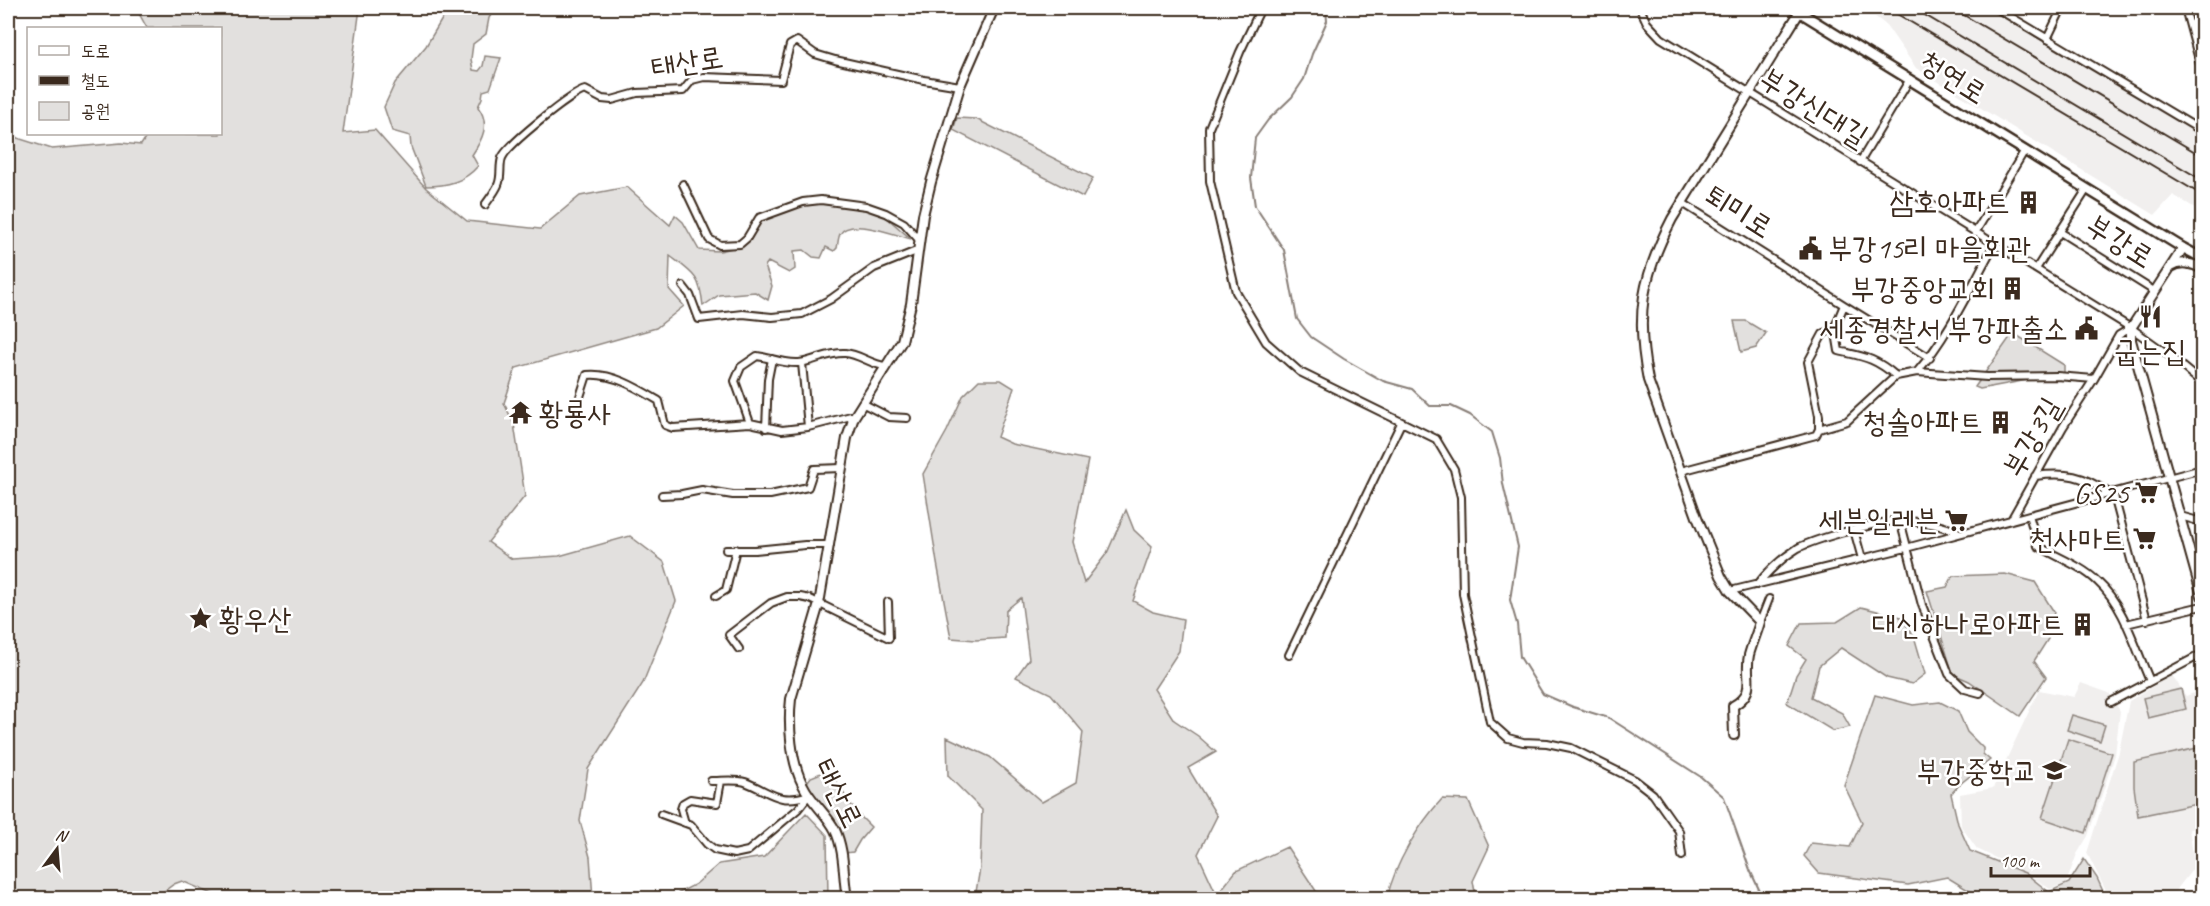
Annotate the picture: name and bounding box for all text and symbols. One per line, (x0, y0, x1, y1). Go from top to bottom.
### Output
legend (27, 27, 222, 135)
street label: 태산로 (648, 38, 726, 86)
text: 도로 (81, 40, 110, 62)
street label: 청연로 (1912, 42, 1994, 112)
street label: 부강신대길 (1753, 59, 1875, 155)
text: 철도 (81, 70, 110, 92)
text: 공원 (81, 100, 110, 122)
street label: 퇴미로 (1698, 176, 1780, 246)
place label: 삼호아파트 (1889, 183, 2010, 221)
building icon: 삼호아파트 (2015, 189, 2041, 215)
street label: 부강로 (2079, 206, 2161, 276)
place label: 부강15리 마을회관 (1828, 229, 2031, 267)
public building icon: 부강15리 마을회관 (1797, 235, 1823, 261)
place label: 부강중앙교회 (1850, 270, 1995, 308)
building icon: 부강중앙교회 (2000, 276, 2026, 302)
restaurant icon: 굽는집 (2137, 304, 2163, 330)
place label: 세종경찰서 부강파출소 (1819, 310, 2068, 348)
public building icon: 세종경찰서 부강파출소 (2073, 316, 2099, 342)
place label: 굽는집 (2114, 332, 2186, 370)
street label: 부강3길 (1994, 390, 2070, 484)
place label: 황룡사 (539, 394, 611, 432)
temple icon: 황룡사 (508, 400, 534, 426)
place label: 청솔아파트 (1862, 403, 1983, 441)
building icon: 청솔아파트 (1988, 409, 2014, 435)
place label: GS25 (2073, 474, 2130, 512)
supermarket icon: GS25 (2134, 480, 2160, 506)
place label: 세븐일레븐 (1818, 501, 1939, 539)
supermarket icon: 세븐일레븐 (1944, 507, 1970, 533)
place label: 천사마트 (2029, 520, 2126, 558)
supermarket icon: 천사마트 (2131, 526, 2157, 552)
place label: 황우산 (219, 600, 291, 638)
place label: 대신하나로아파트 (1872, 605, 2065, 643)
place icon: 황우산 (188, 606, 214, 632)
building icon: 대신하나로아파트 (2070, 611, 2096, 637)
street label: 태산로 (806, 752, 872, 834)
place label: 부강중학교 (1916, 752, 2037, 790)
school or university icon: 부강중학교 (2042, 758, 2068, 784)
north arrow (27, 819, 87, 879)
text: N (53, 825, 71, 847)
scale bar (1991, 840, 2090, 878)
text: 100 m (2000, 850, 2041, 872)

